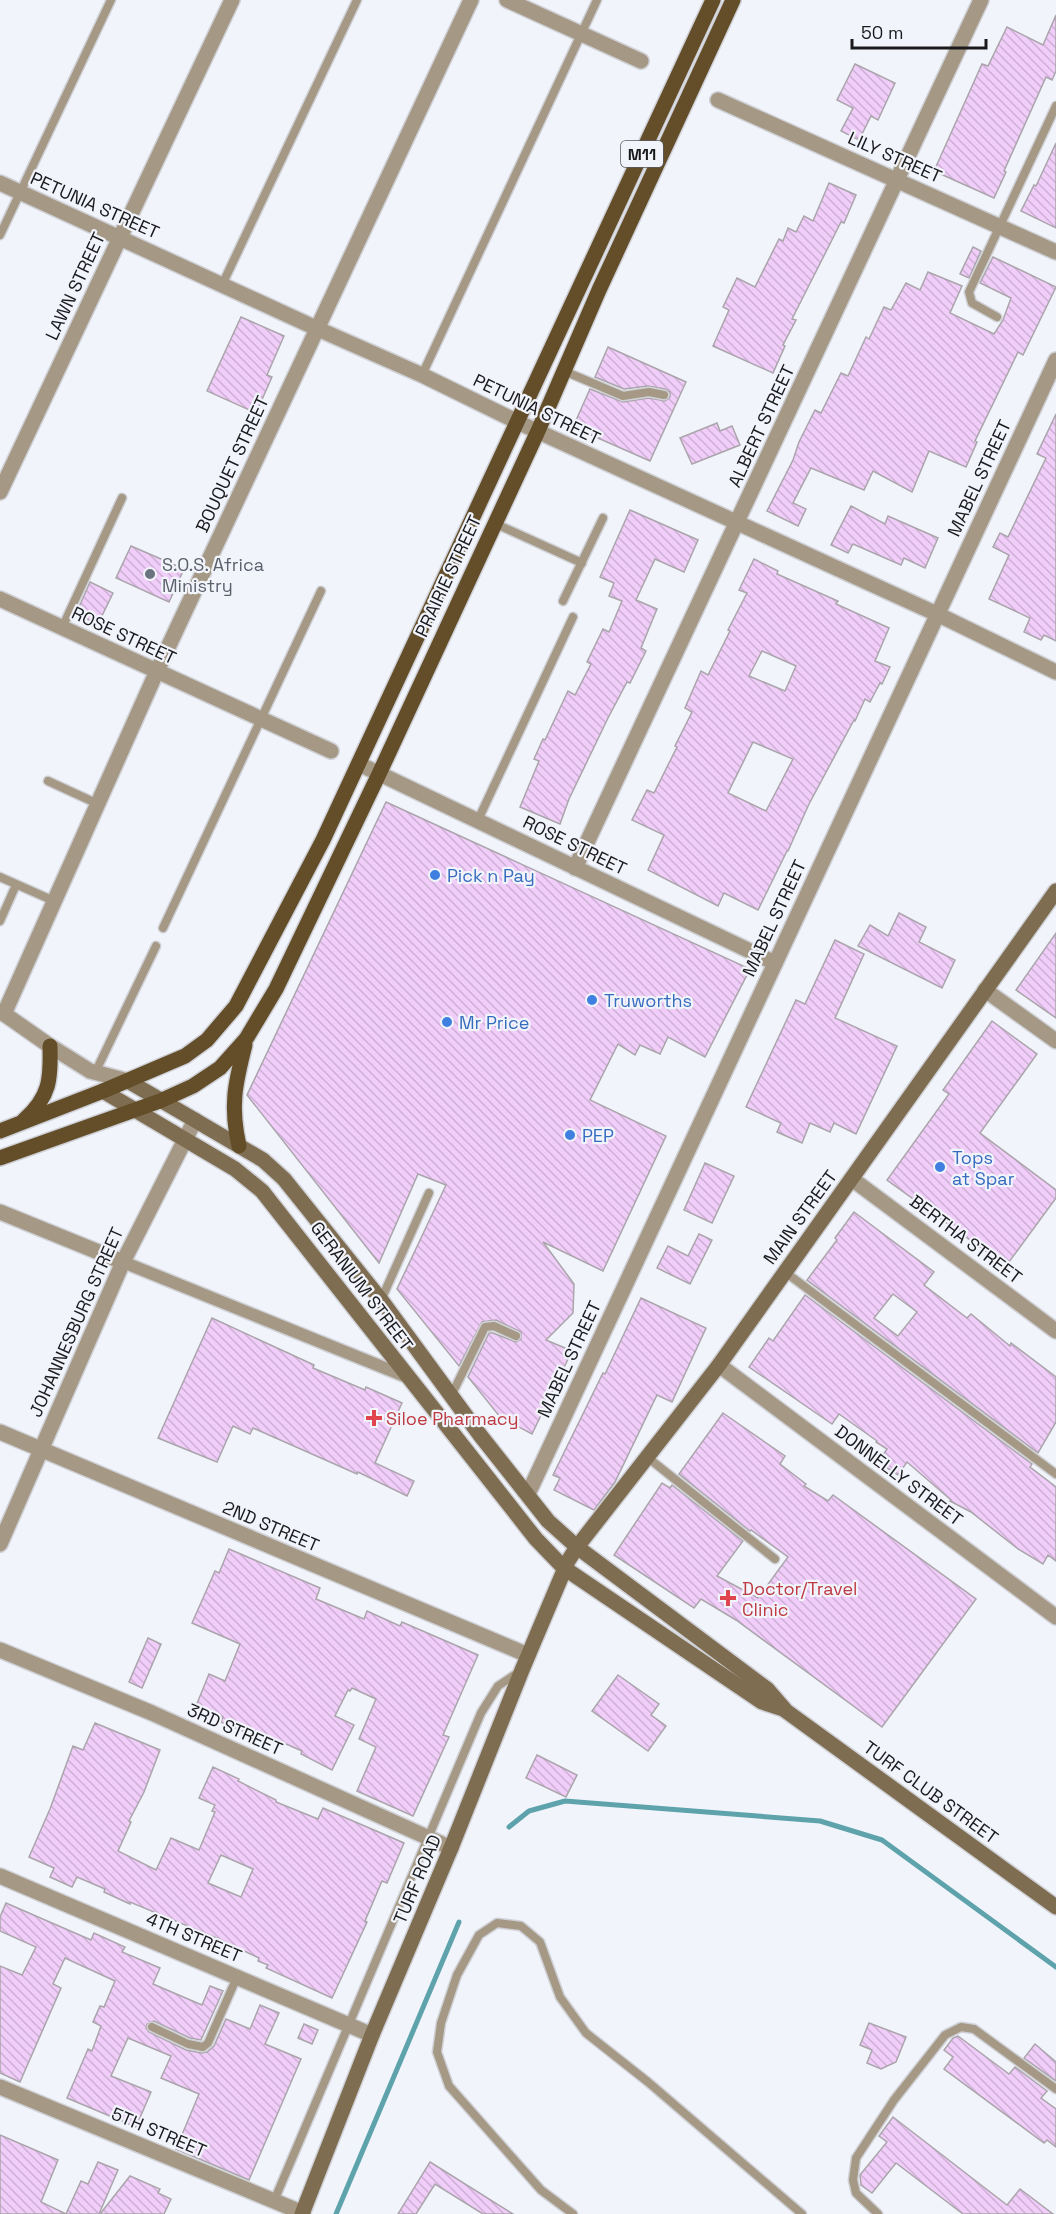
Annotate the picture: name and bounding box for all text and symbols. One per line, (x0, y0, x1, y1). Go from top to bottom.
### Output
scale bar (852, 12, 986, 50)
text: 50 m (861, 21, 903, 44)
street label: LILY STREET (844, 126, 946, 188)
road number: M11 (621, 141, 663, 167)
street label: PETUNIA STREET (27, 166, 163, 244)
street label: LAWN STREET (40, 228, 110, 344)
street label: ALBERT STREET (723, 361, 800, 491)
street label: PETUNIA STREET (470, 368, 605, 450)
street label: BOUQUET STREET (190, 392, 274, 536)
street label: MABEL STREET (942, 416, 1016, 540)
street label: PRAIRIE STREET (410, 511, 486, 641)
place label: S.O.S. Africa Ministry (162, 553, 264, 597)
marker: S.O.S. Africa Ministry (143, 567, 157, 581)
street label: ROSE STREET (68, 601, 180, 669)
street label: ROSE STREET (519, 810, 631, 880)
street label: MABEL STREET (737, 856, 811, 980)
place label: Pick n Pay (447, 864, 535, 887)
marker: Pick n Pay (428, 868, 442, 882)
place label: Truworths (604, 989, 692, 1012)
marker: Truworths (585, 993, 599, 1007)
place label: Mr Price (459, 1011, 529, 1034)
marker: Mr Price (440, 1015, 454, 1029)
place label: PEP (582, 1124, 614, 1147)
marker: PEP (563, 1128, 577, 1142)
place label: Tops at Spar (952, 1146, 1015, 1190)
marker: Tops at Spar (933, 1160, 947, 1174)
street label: MAIN STREET (758, 1165, 842, 1269)
street label: BERTHA STREET (905, 1189, 1027, 1289)
street label: GERANIUM STREET (306, 1217, 419, 1356)
street label: JOHANNESBURG STREET (24, 1223, 128, 1421)
street label: MABEL STREET (532, 1297, 606, 1421)
place label: Siloe Pharmacy (386, 1407, 519, 1430)
marker: Siloe Pharmacy (367, 1411, 381, 1425)
street label: DONNELLY STREET (831, 1419, 968, 1531)
street label: 2ND STREET (219, 1495, 323, 1557)
place label: Doctor/Travel Clinic (742, 1577, 858, 1621)
marker: Doctor/Travel Clinic (719, 1589, 737, 1607)
street label: 3RD STREET (184, 1698, 287, 1760)
street label: TURF CLUB STREET (859, 1735, 1003, 1849)
street label: TURF ROAD (388, 1831, 446, 1927)
street label: 4TH STREET (143, 1907, 246, 1968)
street label: 5TH STREET (108, 2102, 210, 2162)

